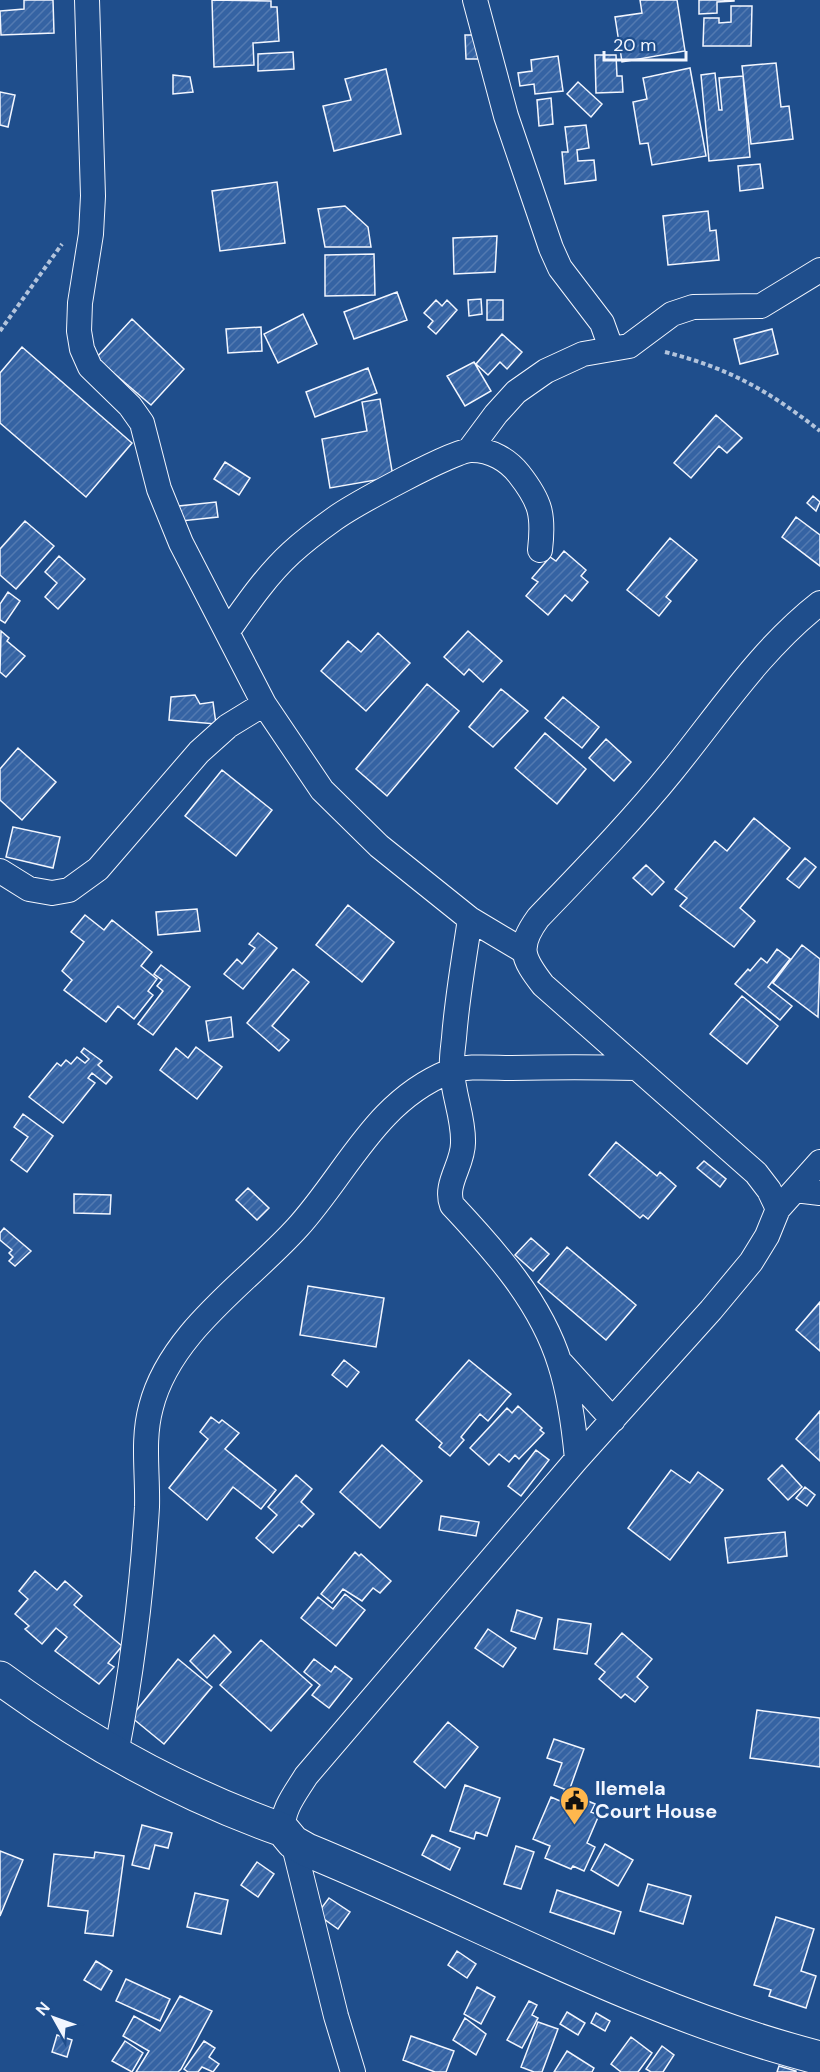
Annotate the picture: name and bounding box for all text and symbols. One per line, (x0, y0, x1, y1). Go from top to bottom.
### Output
scale bar (604, 24, 686, 62)
text: 20 m (613, 33, 656, 57)
place label: Ilemela Court House (595, 1775, 717, 1824)
public building icon: Ilemela Court House (558, 1784, 590, 1826)
north arrow (24, 1988, 84, 2048)
text: N (31, 1997, 55, 2020)

